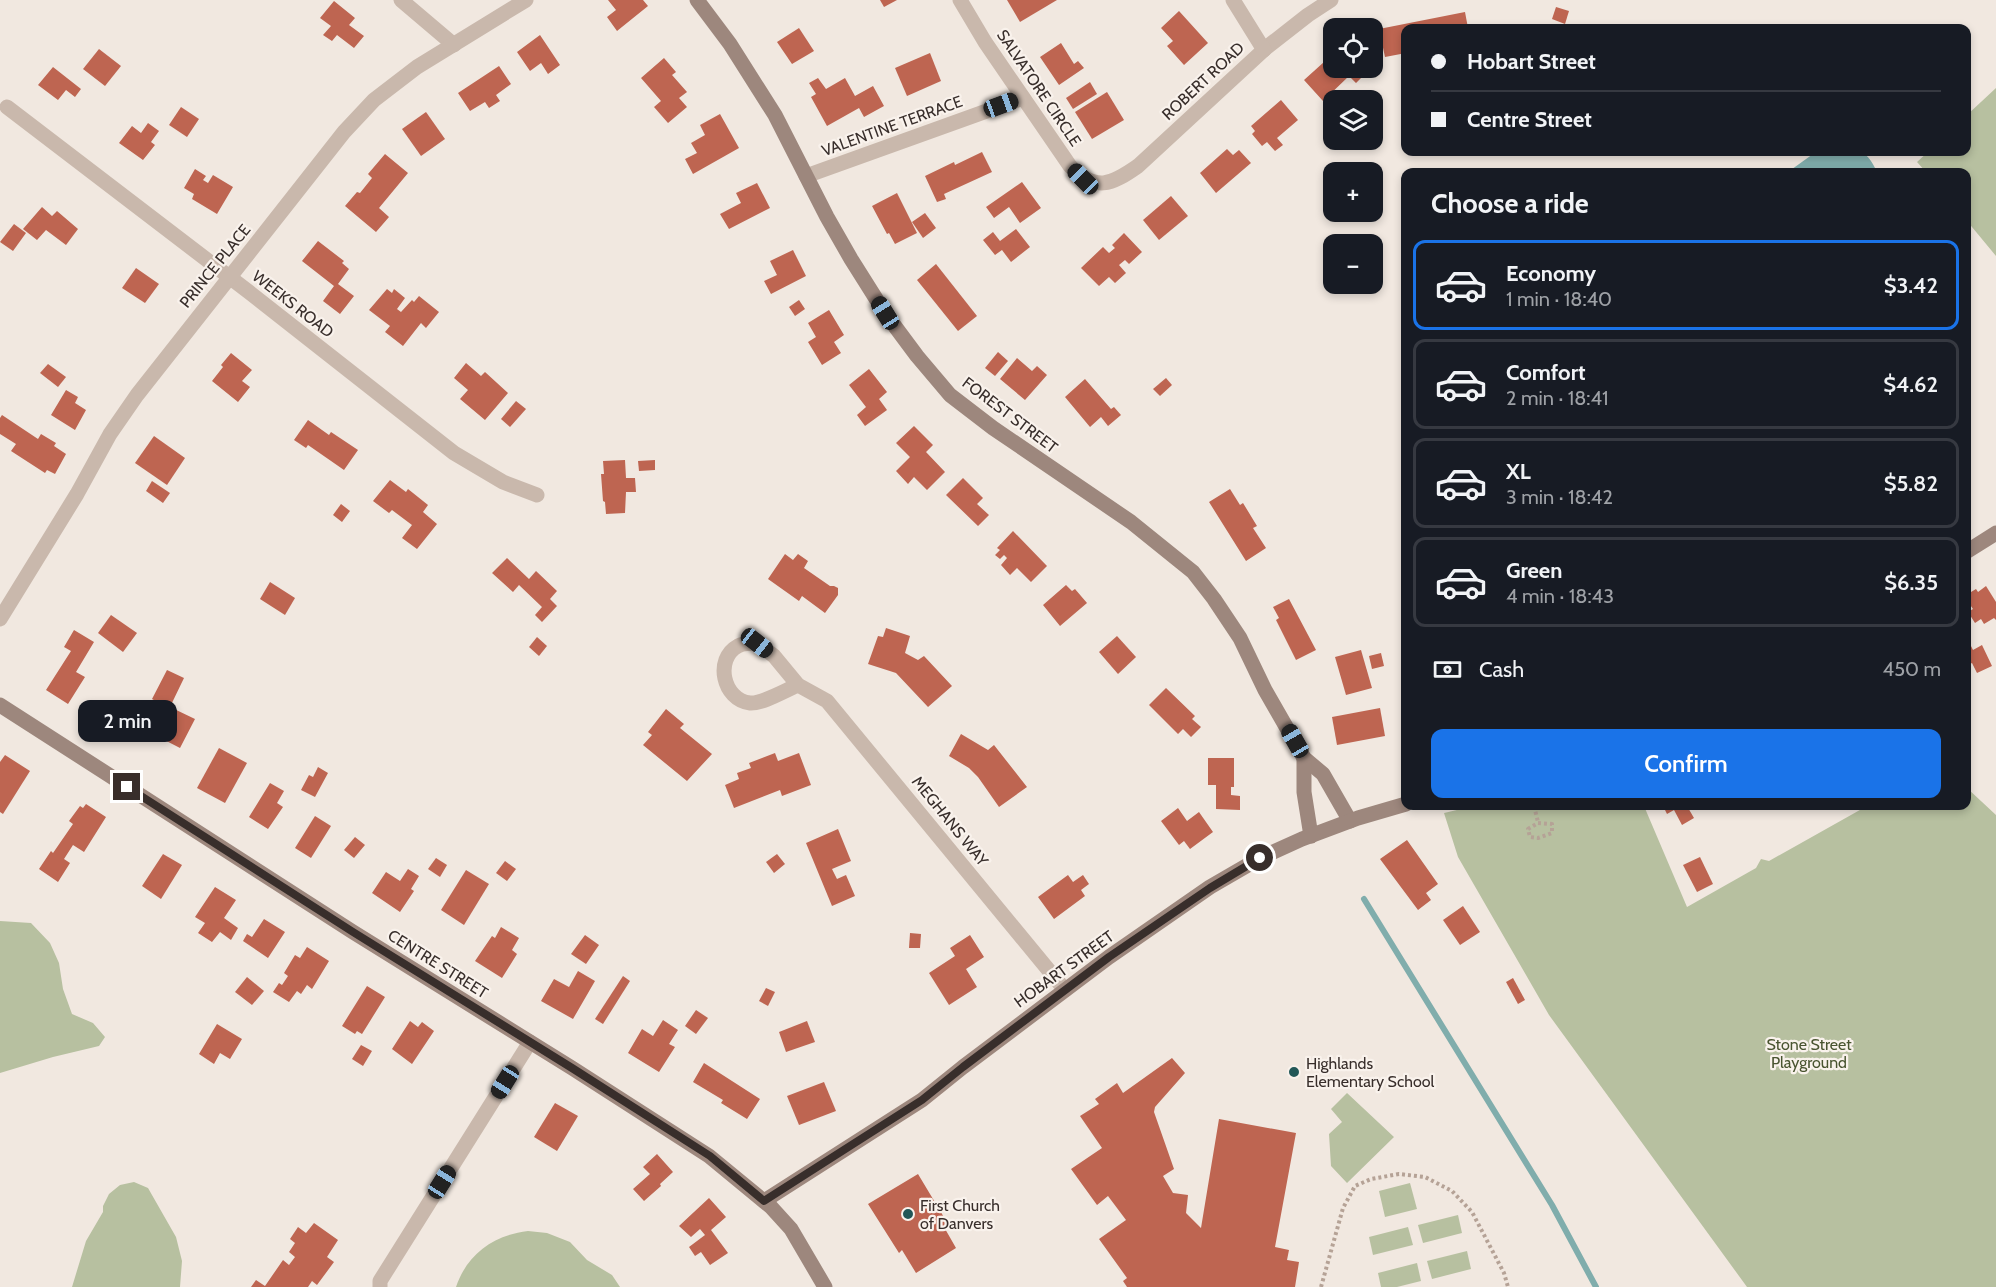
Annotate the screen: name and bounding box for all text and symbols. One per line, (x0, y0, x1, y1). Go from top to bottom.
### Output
map controls (1323, 18, 1383, 294)
button: locate (1323, 18, 1383, 78)
street label: SALVATORE CIRCLE (993, 26, 1085, 150)
street label: ROBERT ROAD (1158, 38, 1248, 124)
text: Hobart Street (1467, 48, 1596, 75)
car (981, 90, 1021, 120)
button: layers (1323, 90, 1383, 150)
street label: VALENTINE TERRACE (819, 92, 965, 160)
text: Centre Street (1467, 106, 1592, 133)
car (1064, 160, 1102, 198)
button: + (1323, 162, 1383, 222)
text: Choose a ride (1431, 187, 1589, 220)
street label: PRINCE PLACE (176, 220, 255, 312)
button: − (1323, 234, 1383, 294)
icon: car (1434, 258, 1488, 312)
text: Economy (1506, 260, 1596, 287)
street label: WEEKS ROAD (249, 266, 337, 342)
text: $3.42 (1884, 272, 1938, 299)
text: 1 min · 18:40 (1506, 287, 1612, 311)
car (868, 293, 902, 333)
icon: car (1434, 357, 1488, 411)
text: Comfort (1506, 359, 1585, 386)
text: $4.62 (1883, 371, 1938, 398)
street label: FOREST STREET (959, 373, 1062, 457)
text: 2 min · 18:41 (1506, 386, 1609, 410)
icon: car (1434, 456, 1488, 510)
text: XL (1506, 458, 1531, 485)
text: $5.82 (1884, 470, 1938, 497)
text: 3 min · 18:42 (1506, 485, 1613, 509)
icon: car (1434, 555, 1488, 609)
text: Green (1506, 557, 1562, 584)
text: $6.35 (1884, 569, 1938, 596)
text: 4 min · 18:43 (1506, 584, 1614, 608)
car (737, 625, 777, 661)
icon: cash (1431, 653, 1464, 686)
text: Cash (1479, 656, 1524, 683)
text: 450 m (1883, 657, 1941, 681)
callout: 2 min (78, 700, 176, 742)
text: 2 min (103, 709, 152, 733)
car (1278, 721, 1312, 761)
button: Confirm (1431, 729, 1941, 798)
street label: MEGHANS WAY (908, 772, 993, 870)
route end (113, 773, 140, 800)
route start (1246, 844, 1273, 871)
street label: CENTRE STREET (384, 926, 492, 1003)
street label: HOBART STREET (1011, 926, 1118, 1011)
park label: Stone Street Playground (1766, 1035, 1852, 1072)
place label: Highlands Elementary School (1306, 1054, 1434, 1091)
car (488, 1062, 522, 1102)
marker: Highlands Elementary School (1287, 1065, 1301, 1079)
car (425, 1162, 459, 1202)
place label: First Church of Danvers (920, 1196, 1000, 1233)
marker: First Church of Danvers (901, 1207, 915, 1221)

